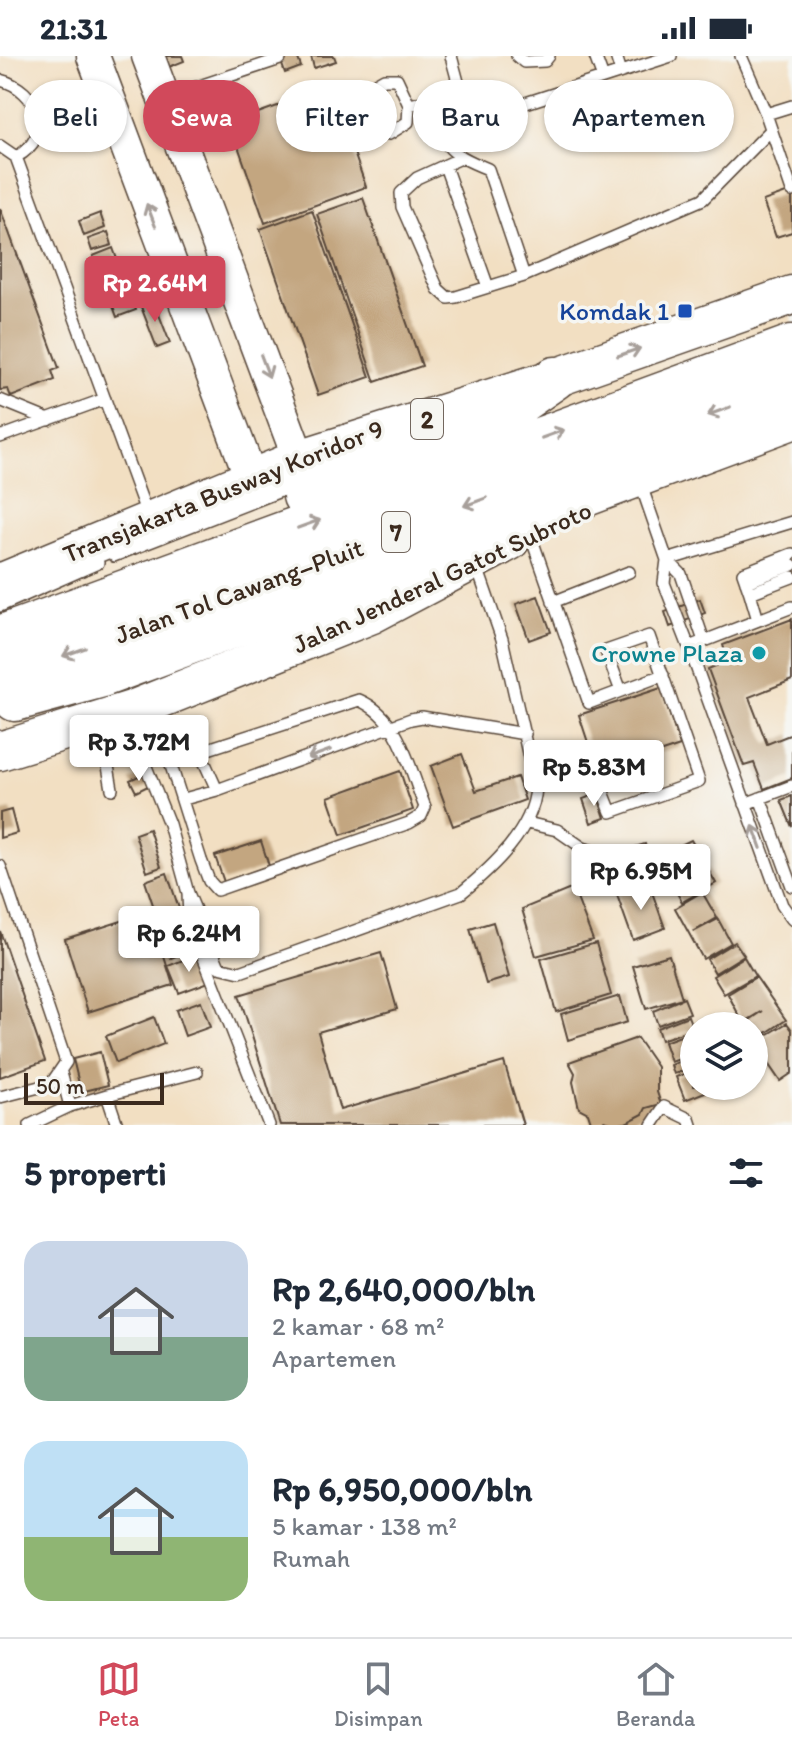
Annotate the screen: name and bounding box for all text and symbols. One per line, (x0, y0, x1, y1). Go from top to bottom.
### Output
text: 21:31 (40, 10, 107, 47)
chip: Beli (24, 80, 127, 152)
chip: Sewa (143, 80, 260, 152)
chip: Filter (276, 80, 397, 152)
chip: Baru (413, 80, 528, 152)
chip: Apartemen (544, 80, 734, 152)
one-way arrow (143, 203, 157, 228)
pin: Rp 2.64M (72, 256, 238, 324)
text: Rp 2.64M (102, 266, 208, 298)
place label: Komdak 1 (559, 295, 669, 327)
marker: Komdak 1 (676, 302, 694, 320)
one-way arrow (616, 344, 641, 359)
one-way arrow (259, 353, 273, 378)
road number: 2 (411, 399, 443, 439)
one-way arrow (707, 405, 732, 420)
street label: Transjakarta Busway Koridor 9 (58, 412, 388, 570)
one-way arrow (540, 426, 565, 440)
street label: Jalan Jenderal Gatot Subroto (287, 494, 597, 660)
one-way arrow (463, 496, 488, 511)
road number: 7 (382, 512, 410, 552)
one-way arrow (296, 515, 321, 530)
street label: Jalan Tol Cawang–Pluit (110, 531, 368, 651)
place label: Crowne Plaza (591, 637, 743, 669)
marker: Crowne Plaza (750, 644, 768, 662)
one-way arrow (63, 646, 87, 660)
pin: Rp 3.72M (56, 715, 222, 783)
text: Rp 3.72M (88, 725, 190, 757)
pin: Rp 5.83M (511, 740, 677, 808)
one-way arrow (307, 747, 332, 762)
text: Rp 5.83M (542, 750, 646, 782)
one-way arrow (748, 824, 763, 849)
pin: Rp 6.95M (558, 844, 724, 912)
text: Rp 6.95M (589, 854, 693, 886)
pin: Rp 6.24M (106, 906, 272, 974)
text: Rp 6.24M (136, 916, 242, 948)
map controls (680, 1012, 768, 1100)
button: layers (680, 1012, 768, 1100)
scale bar (24, 1069, 164, 1105)
text: 50 m (36, 1073, 85, 1100)
icon: filters (724, 1151, 768, 1195)
text: 5 properti (24, 1153, 167, 1194)
text: Rp 2,640,000/bln (272, 1269, 535, 1310)
icon: home (88, 1273, 184, 1369)
text: 2 kamar · 68 m² (272, 1310, 444, 1342)
text: Apartemen (272, 1342, 396, 1374)
text: Rp 6,950,000/bln (272, 1469, 533, 1510)
icon: home (88, 1473, 184, 1569)
text: 5 kamar · 138 m² (272, 1510, 457, 1542)
text: Rumah (272, 1542, 350, 1574)
tab: Peta (97, 1657, 141, 1732)
tab: Disimpan (334, 1657, 423, 1732)
tab: Beranda (616, 1657, 695, 1732)

